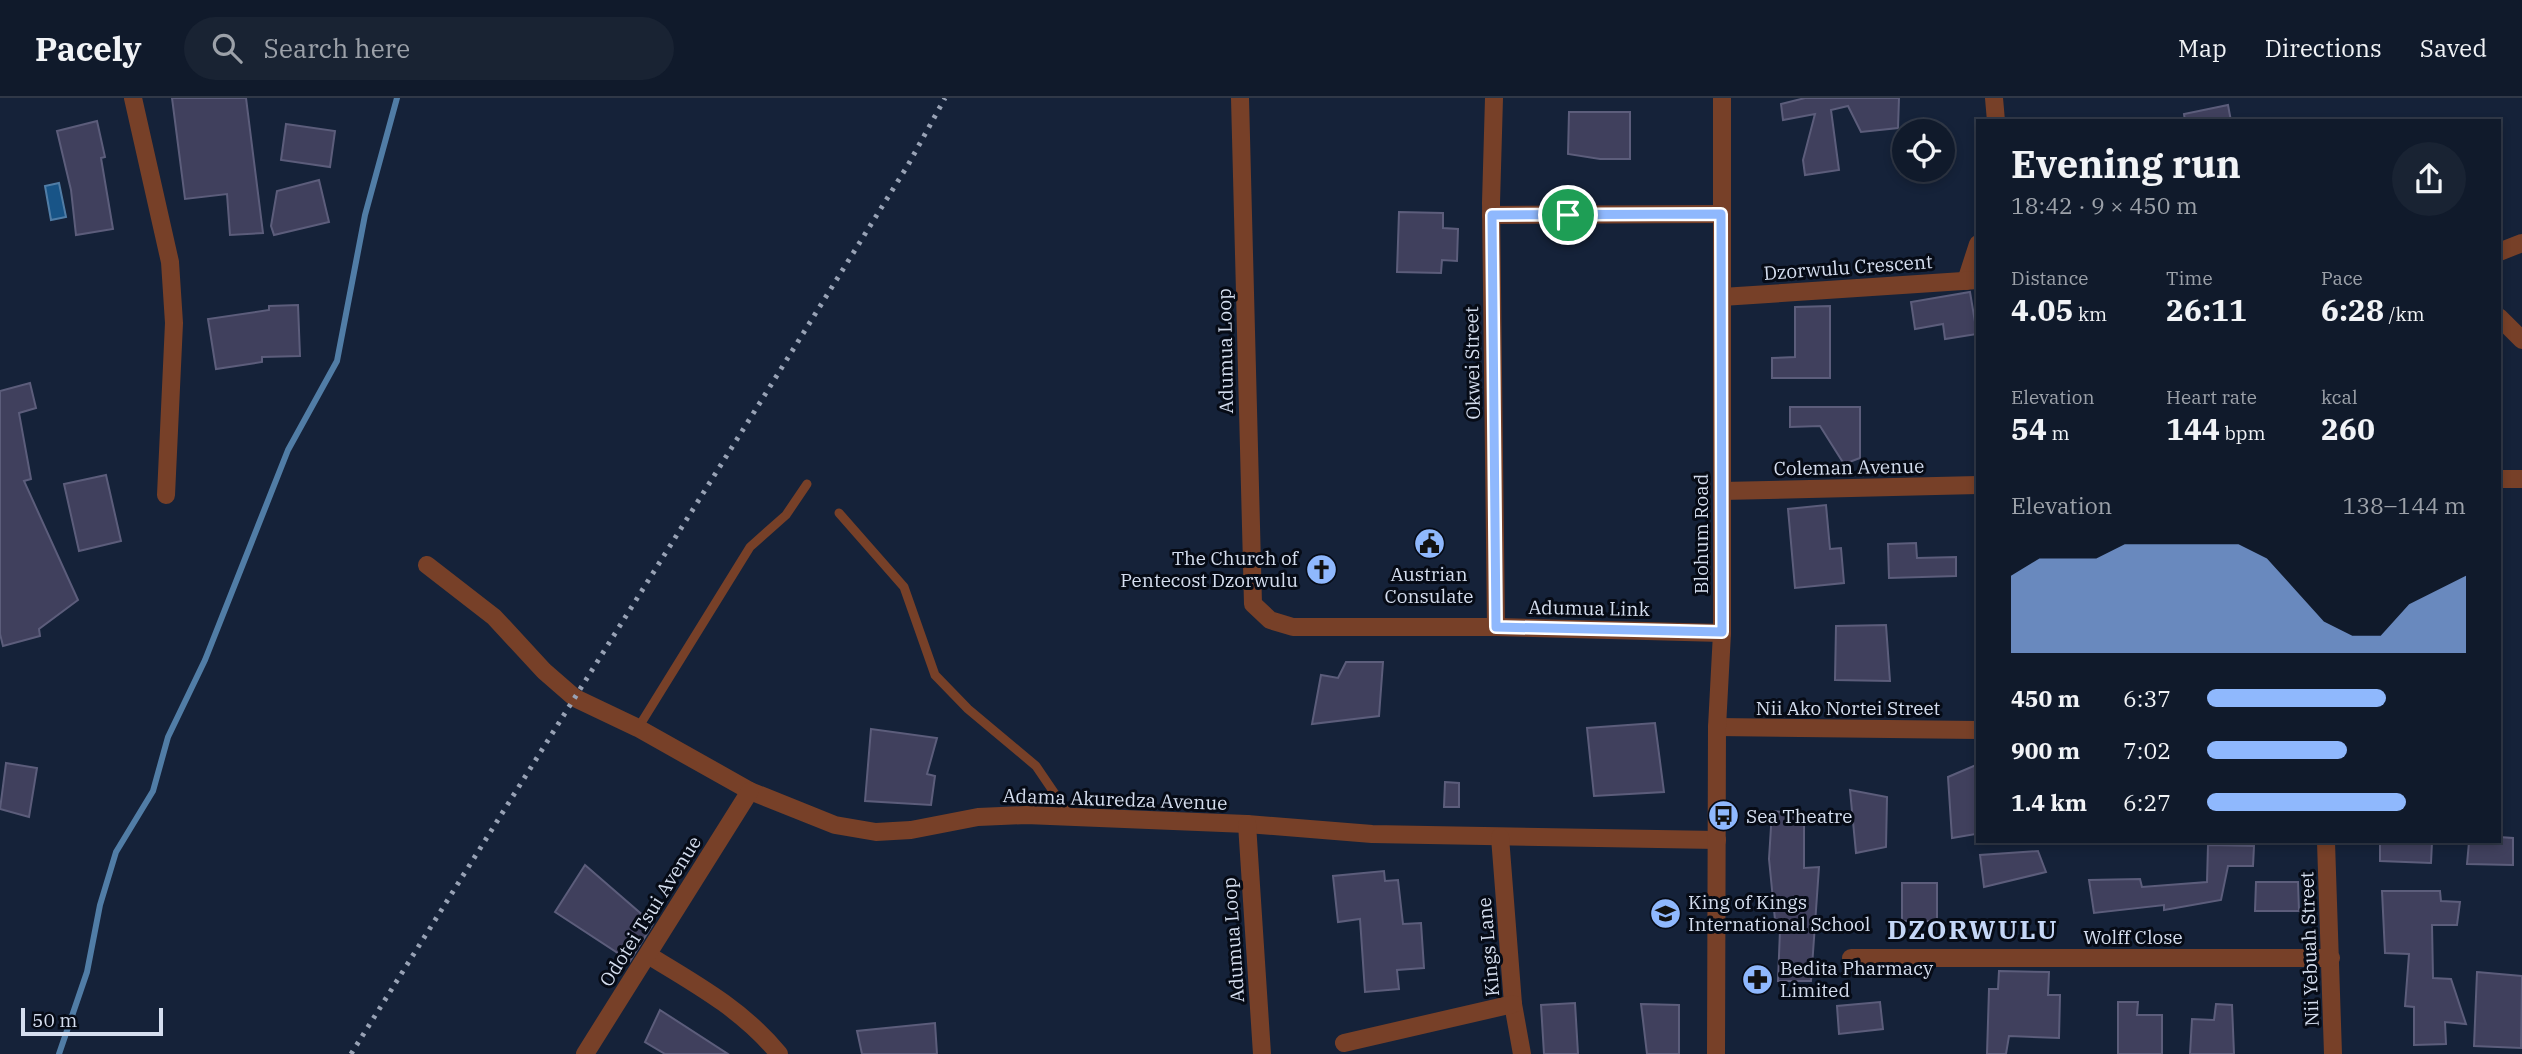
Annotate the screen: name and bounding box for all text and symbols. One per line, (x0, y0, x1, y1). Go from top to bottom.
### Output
search box (184, 17, 674, 80)
text: Pacely (35, 27, 142, 70)
icon: search (208, 29, 246, 67)
text: Search here (264, 31, 410, 65)
text: Map (2178, 32, 2227, 64)
text: Directions (2265, 32, 2382, 64)
text: Saved (2420, 32, 2487, 64)
map controls (1892, 119, 1955, 182)
button: locate (1892, 119, 1955, 182)
text: Evening run (2011, 139, 2241, 188)
button: share (2392, 142, 2466, 216)
pin (1538, 185, 1598, 245)
text: 18:42 · 9 × 450 m (2011, 190, 2198, 220)
icon: arrive (1549, 196, 1587, 234)
street label: Dzorwulu Crescent (1763, 249, 1934, 285)
text: Distance (2011, 266, 2089, 290)
text: Time (2166, 266, 2213, 290)
text: Pace (2321, 266, 2363, 290)
street label: Adumua Loop (1212, 288, 1238, 414)
text: 4.05 (2011, 290, 2073, 329)
text: 26:11 (2166, 290, 2247, 329)
text: 6:28 (2321, 290, 2384, 329)
text: km (2073, 302, 2107, 326)
text: /km (2384, 302, 2425, 326)
street label: Okwei Street (1459, 306, 1485, 420)
text: Elevation (2011, 385, 2095, 409)
text: Heart rate (2166, 385, 2257, 409)
text: kcal (2321, 385, 2358, 409)
text: 54 (2011, 409, 2047, 448)
text: 144 (2166, 409, 2220, 448)
text: 260 (2321, 409, 2375, 448)
text: m (2047, 421, 2070, 445)
text: bpm (2220, 421, 2266, 445)
street label: Coleman Avenue (1774, 454, 1924, 480)
street label: Blohum Road (1689, 474, 1713, 594)
text: Elevation (2011, 490, 2112, 520)
text: 138–144 m (2342, 490, 2466, 520)
public building icon: Austrian Consulate (1412, 526, 1446, 560)
place label: The Church of Pentecost Dzorwulu (1120, 546, 1299, 592)
church icon: The Church of Pentecost Dzorwulu (1304, 552, 1338, 586)
place label: Austrian Consulate (1385, 562, 1473, 608)
street label: Adumua Link (1528, 595, 1650, 621)
text: 450 m (2011, 683, 2080, 713)
text: 6:37 (2123, 683, 2171, 713)
street label: Nii Ako Nortei Street (1756, 696, 1941, 720)
text: 900 m (2011, 735, 2080, 765)
text: 7:02 (2123, 735, 2171, 765)
street label: Adama Akuredza Avenue (1002, 783, 1228, 815)
text: 1.4 km (2011, 787, 2087, 817)
text: 6:27 (2123, 787, 2171, 817)
bus stop icon: Sea Theatre (1706, 799, 1740, 833)
place label: Sea Theatre (1746, 804, 1852, 828)
street label: Odotei Tsui Avenue (594, 831, 706, 991)
street label: Nii Yebuah Street (2294, 871, 2324, 1027)
street label: Adumua Loop (1217, 877, 1249, 1003)
place label: King of Kings International School (1688, 890, 1871, 936)
street label: Kings Lane (1472, 896, 1504, 998)
school or university icon: King of Kings International School (1648, 896, 1682, 930)
district label: DZORWULU (1887, 912, 2059, 946)
street label: Wolff Close (2083, 925, 2183, 949)
place label: Bedita Pharmacy Limited (1780, 956, 1934, 1002)
pharmacy icon: Bedita Pharmacy Limited (1740, 962, 1774, 996)
scale bar (21, 1005, 163, 1037)
text: 50 m (32, 1008, 77, 1032)

